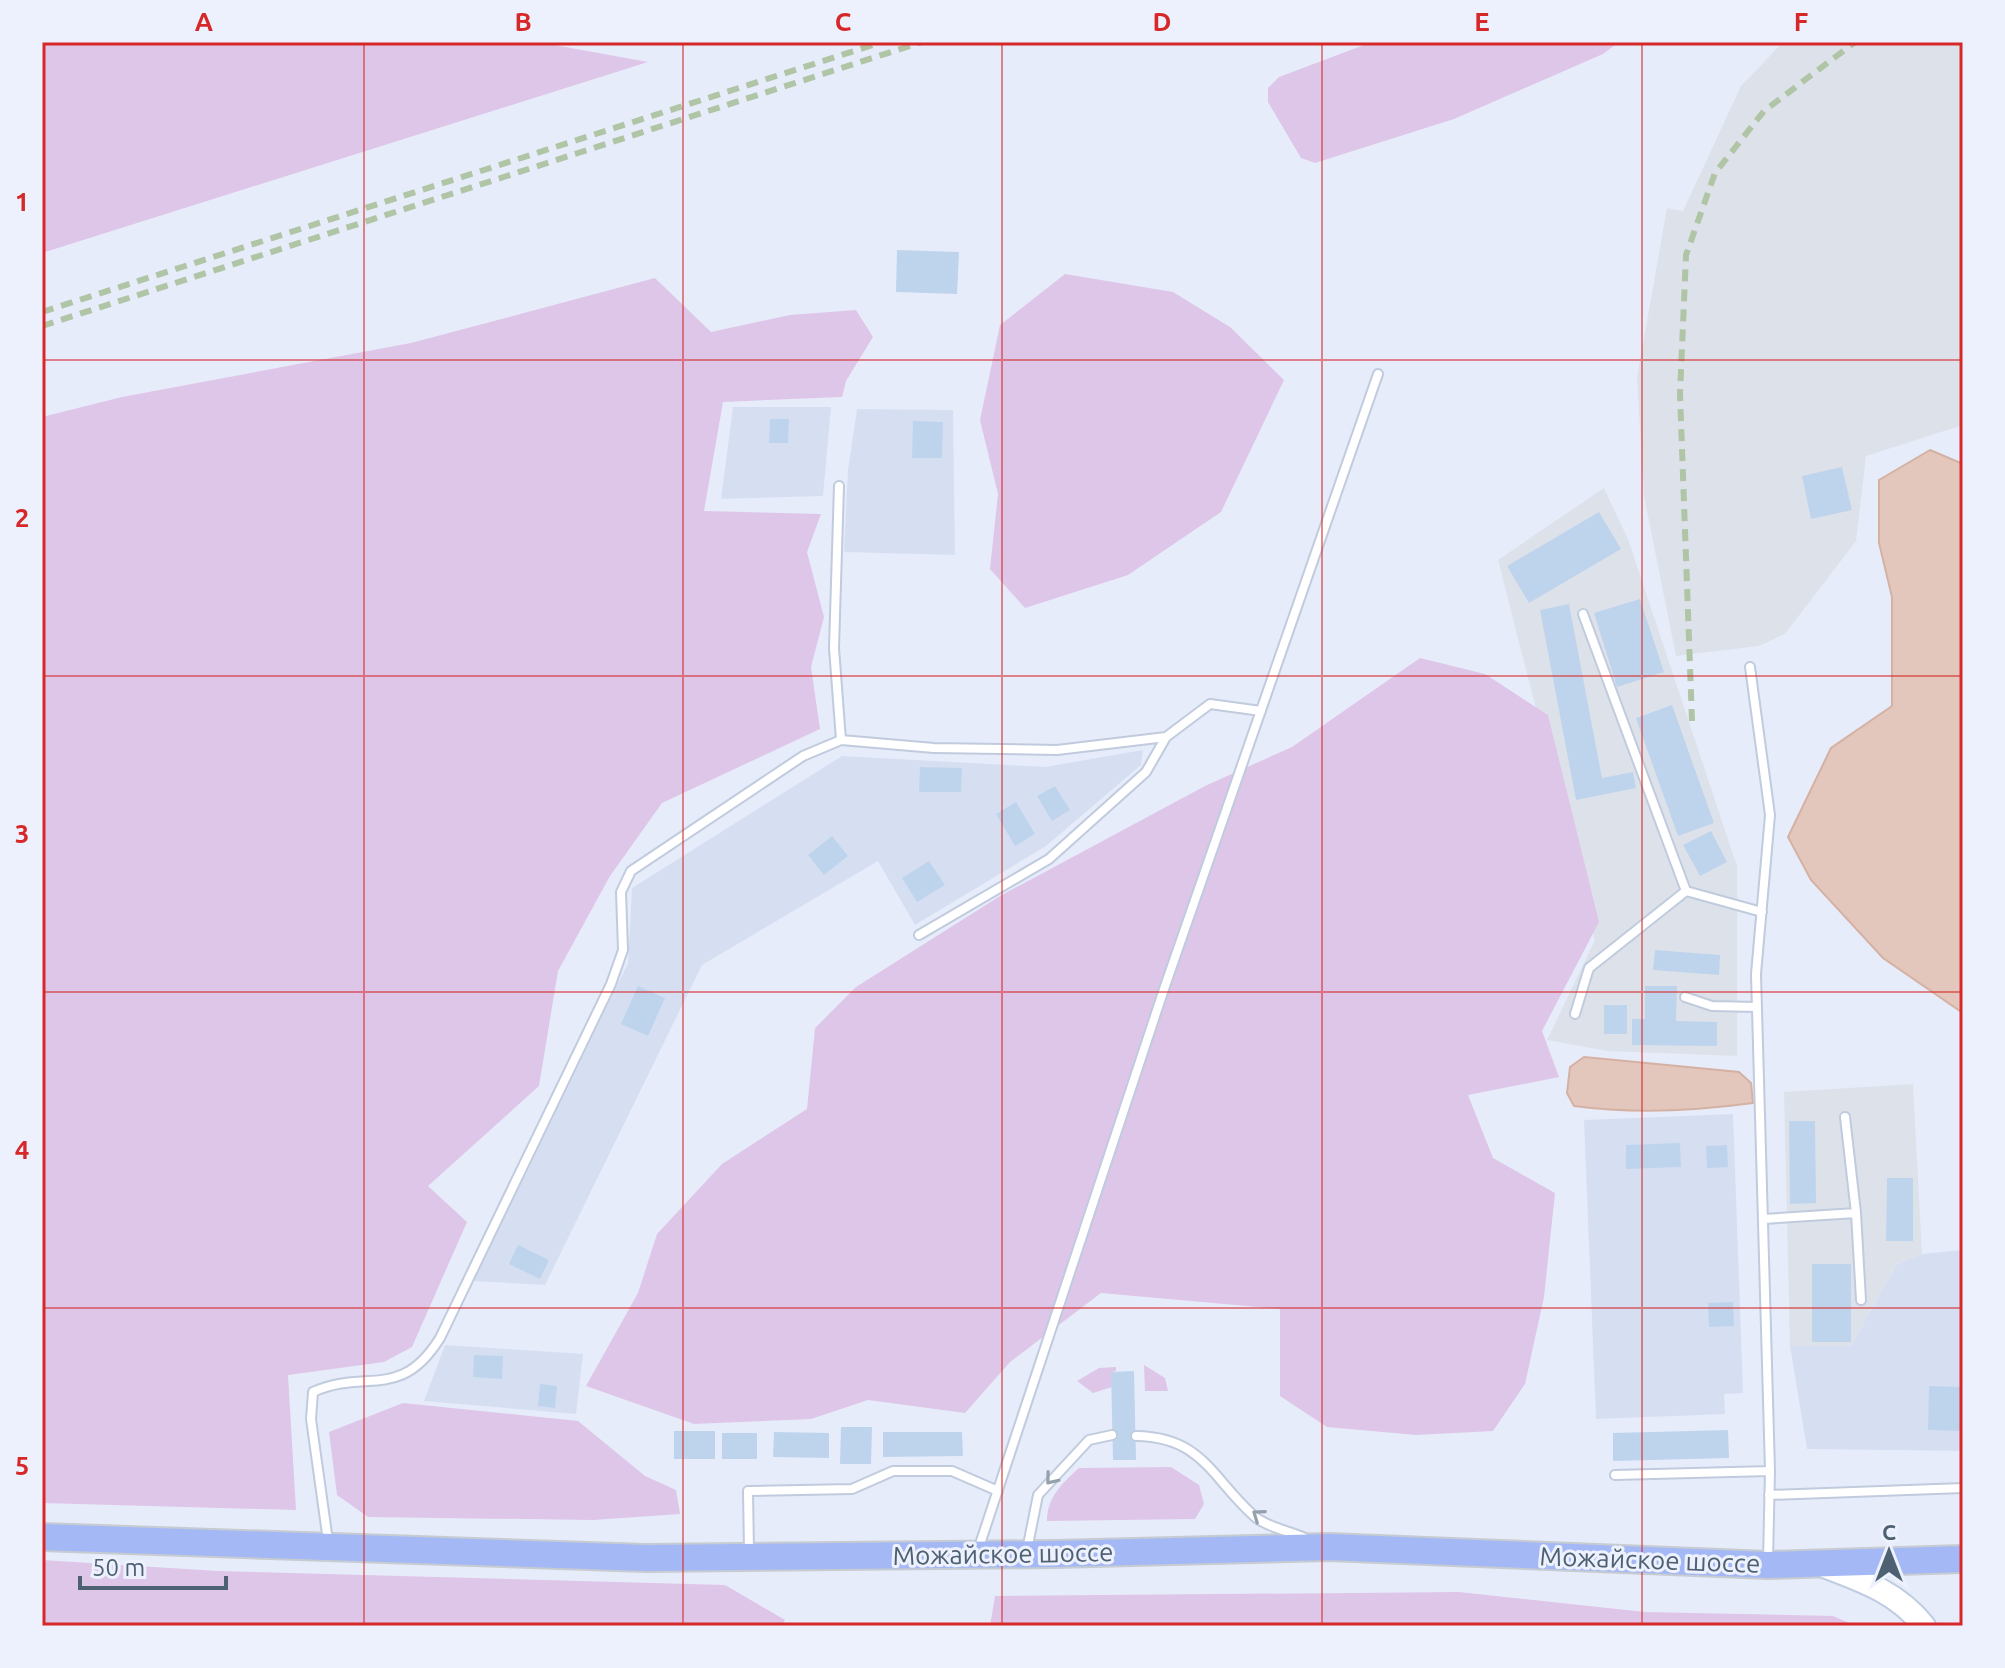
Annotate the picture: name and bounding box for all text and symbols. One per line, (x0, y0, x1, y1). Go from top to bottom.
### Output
text: A (195, 7, 214, 36)
text: B (514, 7, 532, 36)
text: C (835, 7, 852, 36)
text: D (1153, 7, 1171, 36)
text: E (1474, 7, 1490, 36)
text: F (1794, 7, 1808, 36)
text: 1 (15, 187, 29, 216)
text: 2 (15, 503, 29, 532)
text: 3 (15, 819, 29, 848)
text: 4 (15, 1135, 29, 1164)
text: 5 (15, 1451, 29, 1480)
one-way arrow (1047, 1470, 1061, 1485)
one-way arrow (1252, 1510, 1267, 1525)
north arrow (1849, 1512, 1929, 1592)
text: С (1882, 1519, 1896, 1544)
street label: Можайское шоссе (892, 1537, 1114, 1570)
scale bar (80, 1540, 226, 1590)
street label: Можайское шоссе (1539, 1541, 1761, 1578)
text: 50 m (92, 1554, 145, 1581)

